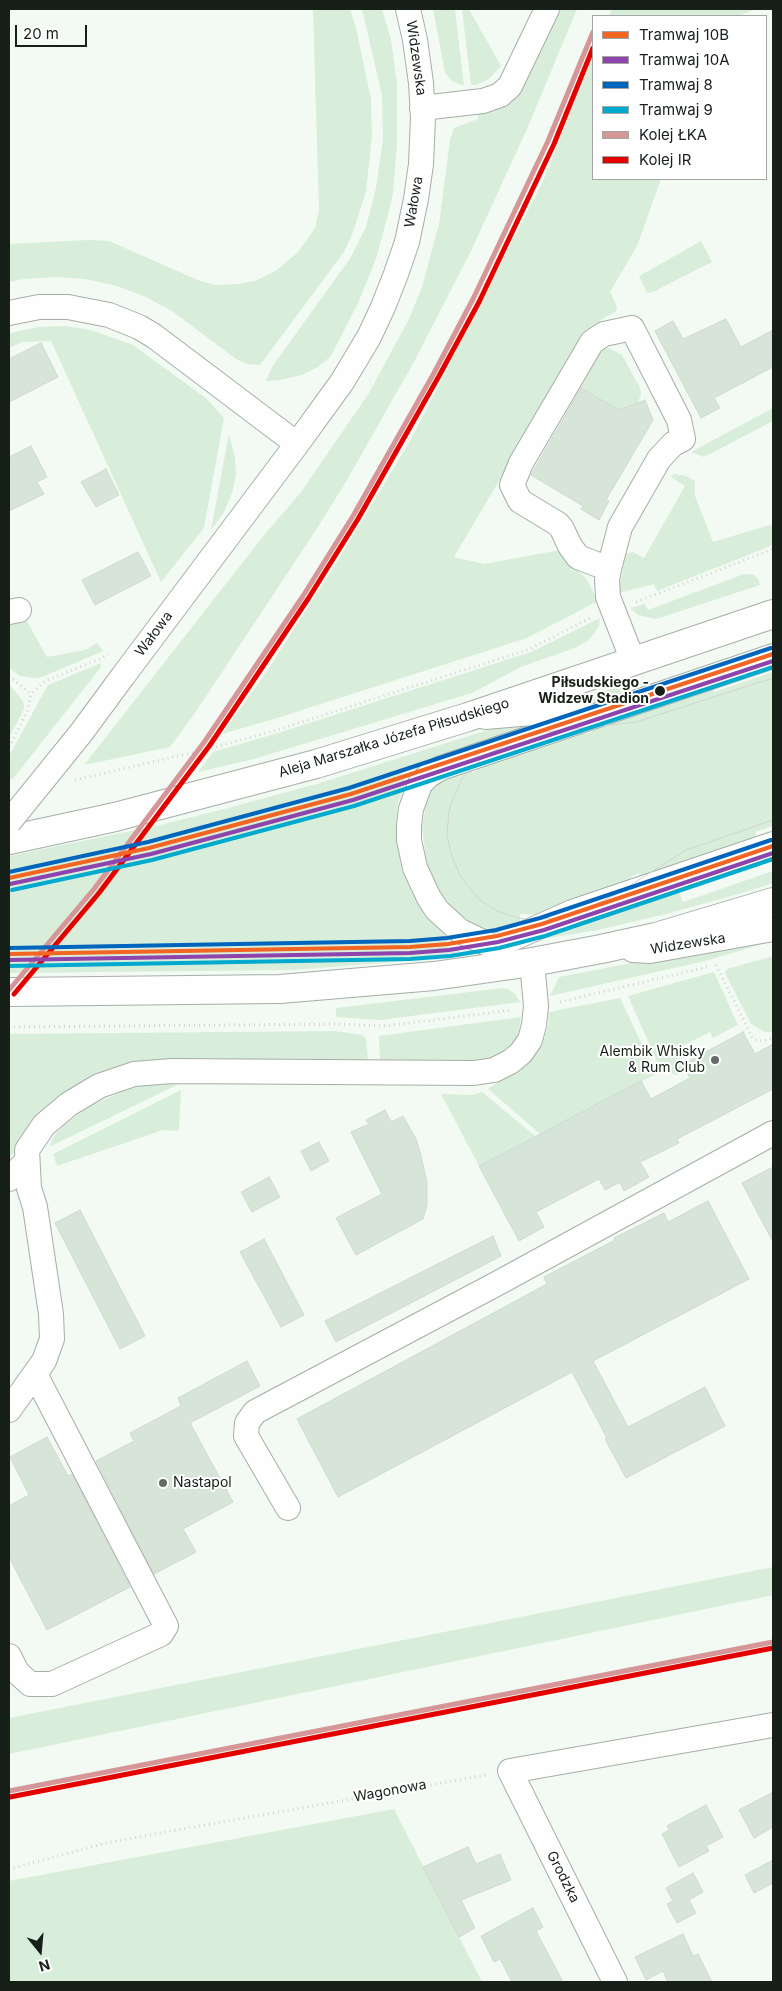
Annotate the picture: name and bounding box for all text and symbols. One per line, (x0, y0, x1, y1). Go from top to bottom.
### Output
scale bar (18, 15, 90, 47)
legend (592, 15, 767, 180)
street label: Widzewska (402, 19, 430, 97)
text: 20 m (23, 24, 59, 43)
text: Tramwaj 10B (639, 25, 729, 44)
text: Tramwaj 10A (639, 50, 730, 69)
text: Tramwaj 8 (639, 75, 713, 94)
text: Tramwaj 9 (639, 100, 713, 119)
text: Kolej ŁKA (639, 125, 707, 144)
text: Kolej IR (639, 150, 691, 169)
street label: Wałowa (401, 175, 427, 229)
street label: Wałowa (132, 608, 176, 660)
place label: Piłsudskiego - Widzew Stadion (538, 675, 649, 708)
marker: Piłsudskiego - Widzew Stadion (653, 684, 667, 698)
street label: Aleja Marszałka Józefa Piłsudskiego (277, 695, 511, 781)
street label: Widzewska (649, 930, 727, 958)
place label: Alembik Whisky & Rum Club (600, 1044, 705, 1076)
marker: Alembik Whisky & Rum Club (709, 1054, 721, 1066)
place label: Nastapol (173, 1475, 232, 1491)
marker: Nastapol (157, 1477, 169, 1489)
street label: Wagonowa (352, 1776, 428, 1806)
street label: Grodzka (543, 1848, 583, 1906)
north arrow (15, 1926, 65, 1976)
text: N (37, 1956, 52, 1976)

